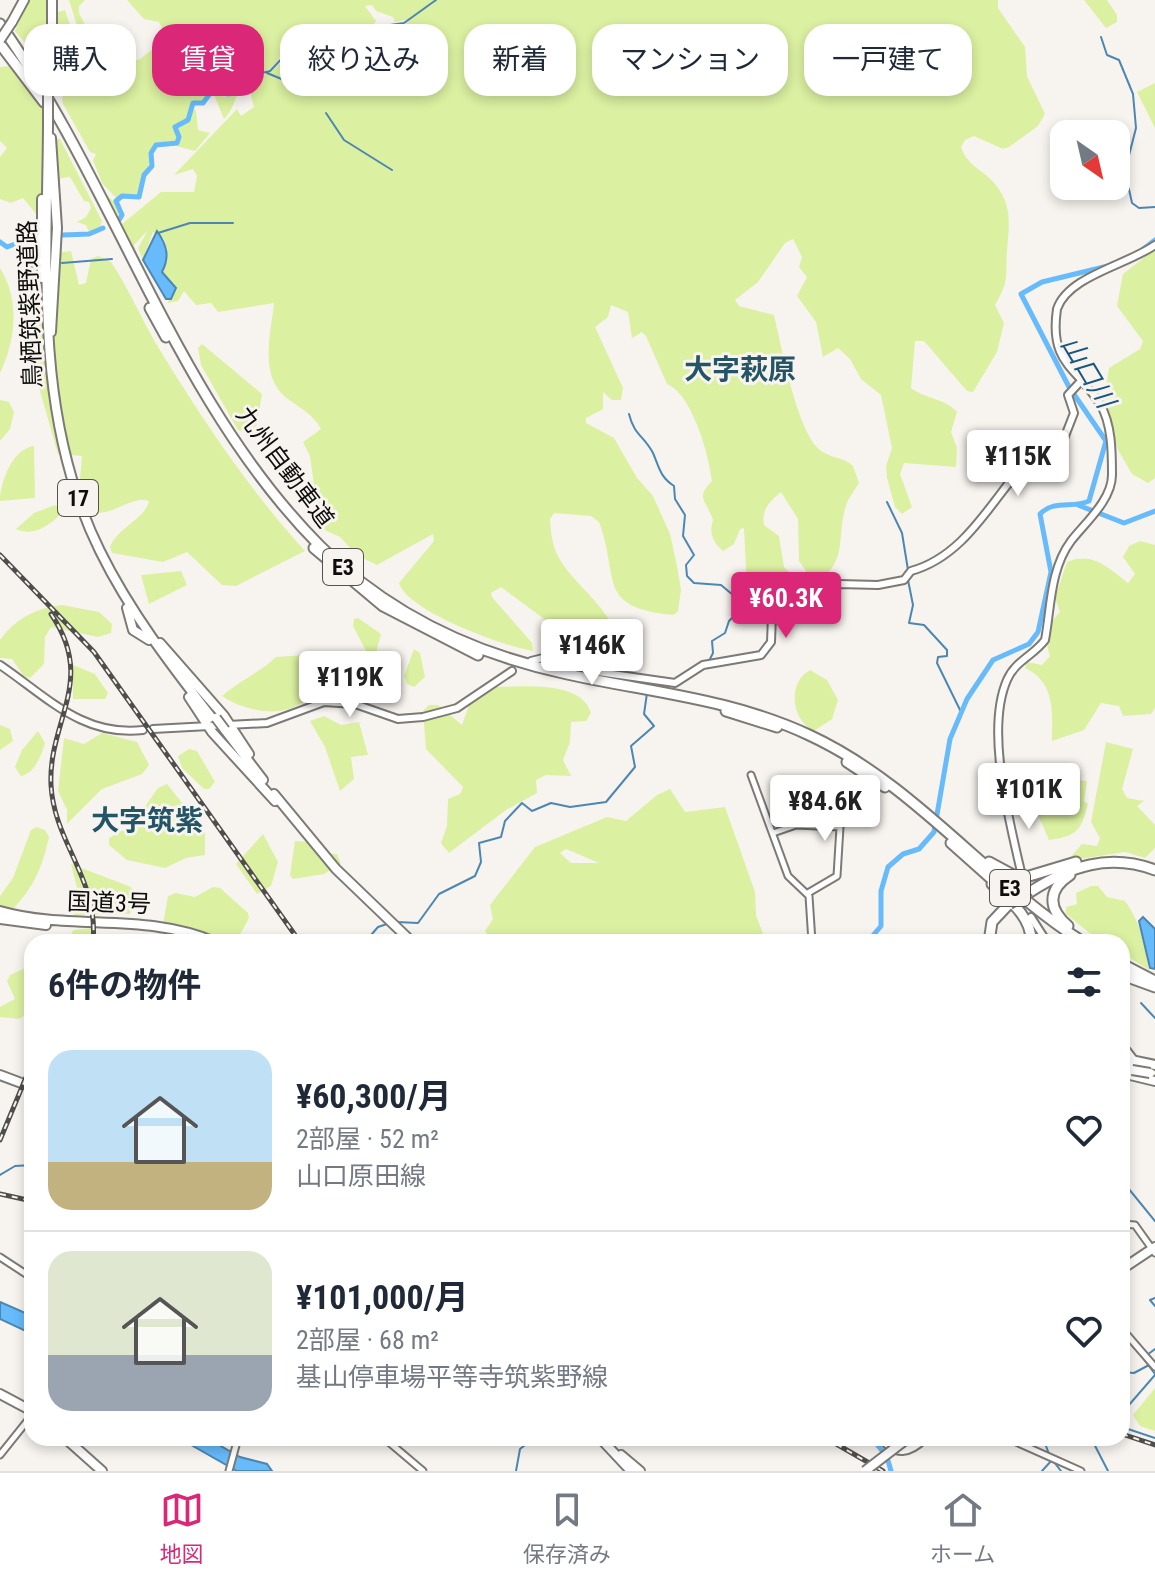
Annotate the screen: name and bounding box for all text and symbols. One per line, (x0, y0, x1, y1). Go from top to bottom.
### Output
chip: 購入 (24, 24, 136, 96)
chip: 賃貸 (152, 24, 264, 96)
chip: 絞り込み (280, 24, 448, 96)
chip: 新着 (464, 24, 576, 96)
chip: マンション (592, 24, 788, 96)
chip: 一戸建て (804, 24, 972, 96)
north arrow (1050, 120, 1130, 200)
map controls (1050, 120, 1130, 200)
street label: 鳥栖筑紫野道路 (13, 220, 47, 388)
water label: 山口川 (1055, 331, 1122, 416)
district label: 大字萩原 (684, 353, 796, 386)
street label: 九州自動車道 (230, 401, 340, 533)
pin: ¥115K (962, 430, 1074, 498)
text: ¥115K (985, 441, 1051, 471)
road number: 17 (58, 480, 98, 516)
road number: E3 (323, 549, 363, 585)
pin: ¥60.3K (721, 572, 851, 640)
text: ¥60.3K (749, 583, 823, 613)
pin: ¥146K (536, 619, 648, 687)
text: ¥146K (559, 630, 625, 660)
pin: ¥119K (294, 651, 406, 719)
text: ¥119K (317, 662, 383, 692)
pin: ¥101K (973, 763, 1085, 831)
text: ¥101K (996, 774, 1062, 804)
pin: ¥84.6K (760, 775, 890, 843)
text: ¥84.6K (788, 786, 862, 816)
district label: 大字筑紫 (91, 804, 203, 837)
road number: E3 (990, 870, 1030, 906)
street label: 国道3号 (67, 888, 151, 918)
icon: filters (1062, 960, 1106, 1004)
text: 6件の物件 (48, 965, 201, 1005)
text: ¥60,300/月 (296, 1076, 452, 1116)
icon: home (112, 1082, 208, 1178)
icon: heart (1062, 1108, 1106, 1152)
text: 2部屋 · 52 m² (296, 1124, 439, 1154)
text: 山口原田線 (296, 1161, 426, 1191)
text: ¥101,000/月 (296, 1277, 469, 1317)
icon: home (112, 1283, 208, 1379)
icon: heart (1062, 1309, 1106, 1353)
text: 2部屋 · 68 m² (296, 1325, 439, 1355)
text: 基山停車場平等寺筑紫野線 (296, 1362, 608, 1392)
tab: 地図 (160, 1488, 204, 1568)
tab: 保存済み (523, 1488, 611, 1568)
tab: ホーム (930, 1488, 995, 1568)

